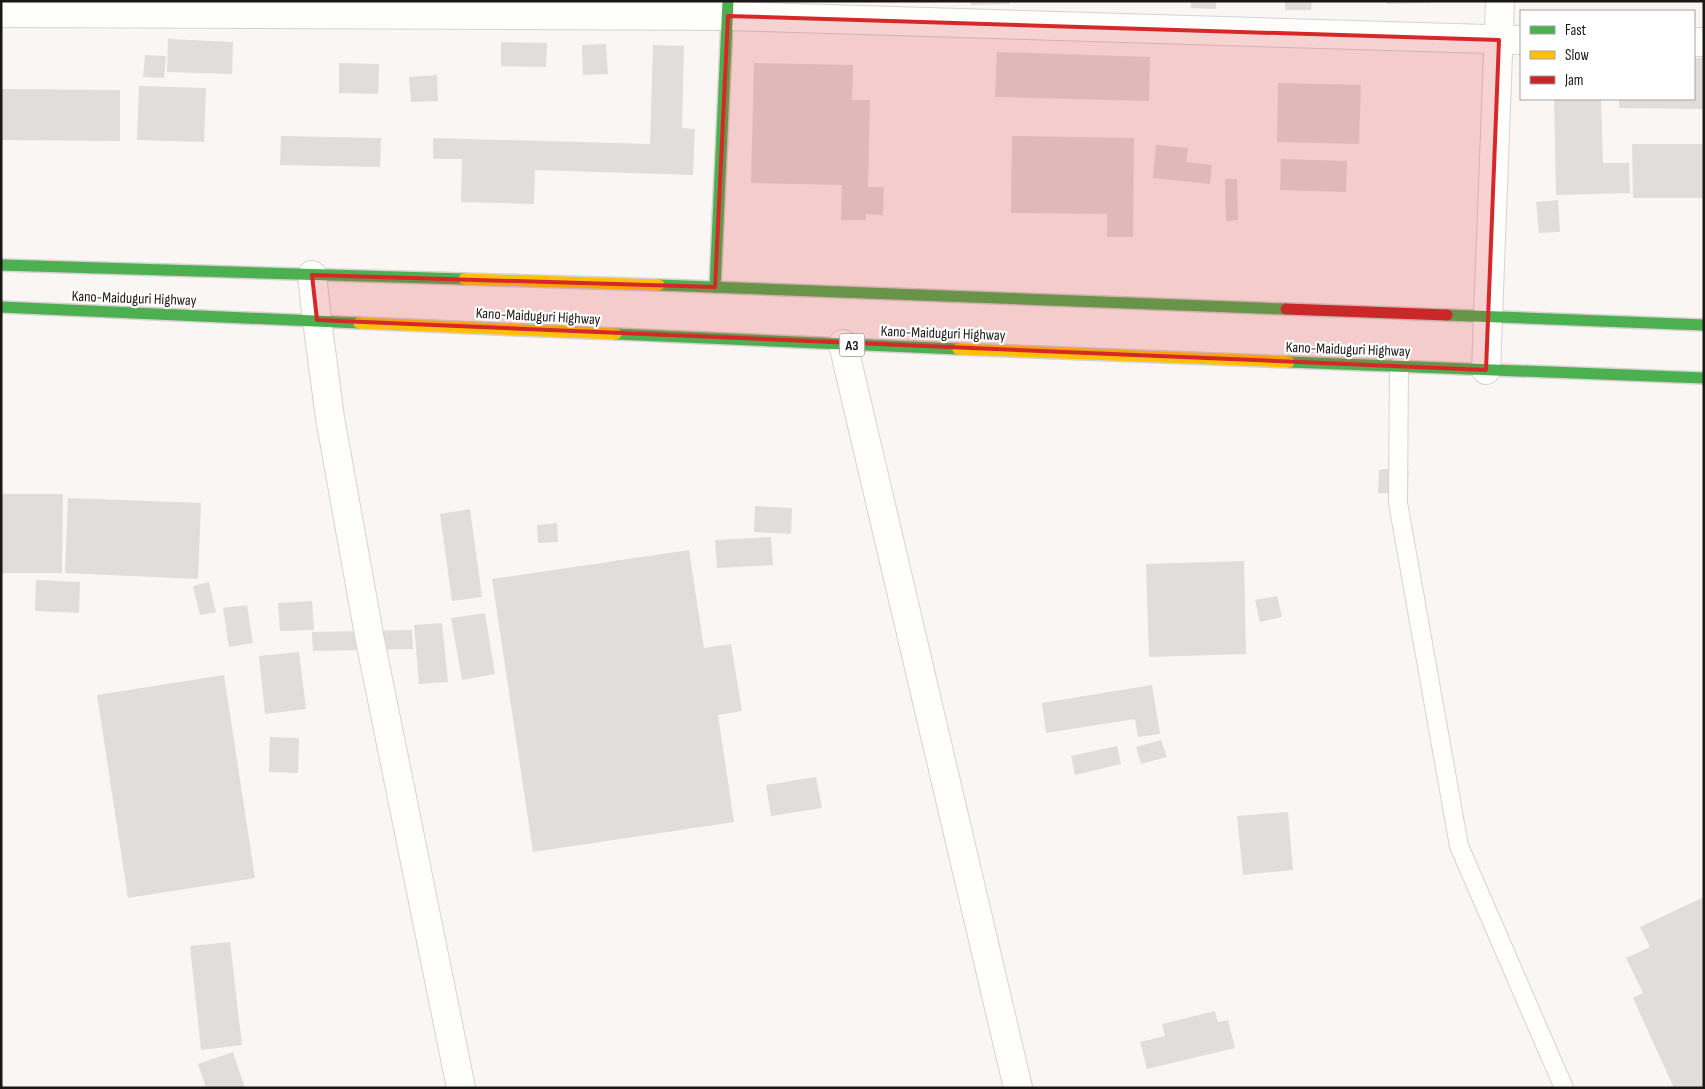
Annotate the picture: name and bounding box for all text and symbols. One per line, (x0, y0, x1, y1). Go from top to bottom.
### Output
legend (1520, 10, 1695, 100)
text: Fast (1565, 21, 1587, 40)
text: Slow (1565, 46, 1589, 65)
text: Jam (1564, 71, 1583, 90)
street label: Kano-Maiduguri Highway (71, 287, 197, 310)
street label: Kano-Maiduguri Highway (475, 304, 601, 329)
street label: Kano-Maiduguri Highway (880, 322, 1006, 345)
road number: A3 (840, 334, 864, 356)
street label: Kano-Maiduguri Highway (1285, 338, 1411, 361)

